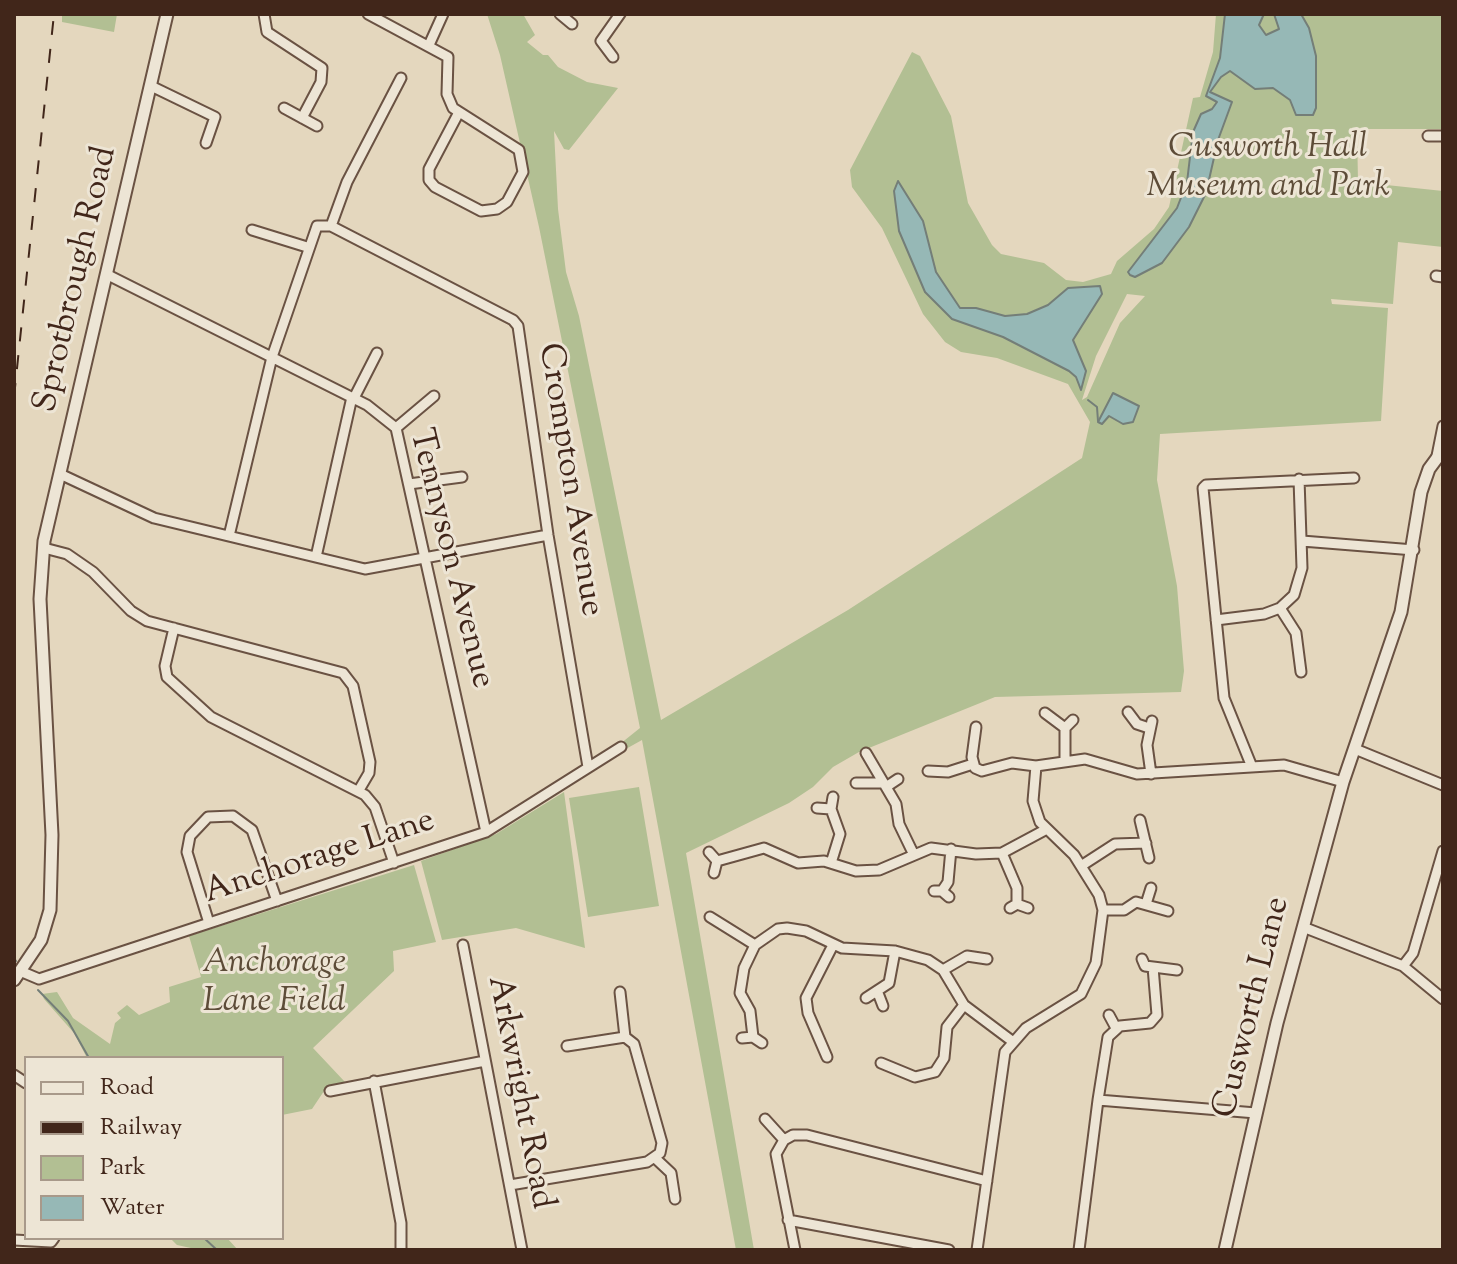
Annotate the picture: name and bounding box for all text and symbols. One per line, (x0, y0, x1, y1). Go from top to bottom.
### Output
park label: Cusworth Hall Museum and Park (1146, 130, 1390, 210)
street label: Sprotbrough Road (28, 143, 128, 417)
street label: Crompton Avenue (526, 341, 610, 619)
street label: Tennyson Avenue (397, 425, 501, 693)
street label: Anchorage Lane (200, 803, 440, 915)
street label: Cusworth Lane (1207, 893, 1301, 1123)
park label: Anchorage Lane Field (202, 945, 346, 1024)
street label: Arkwright Road (475, 973, 561, 1213)
legend (24, 1056, 284, 1240)
text: Road (100, 1071, 154, 1105)
text: Railway (100, 1111, 182, 1145)
text: Park (100, 1151, 146, 1185)
text: Water (100, 1191, 164, 1225)

